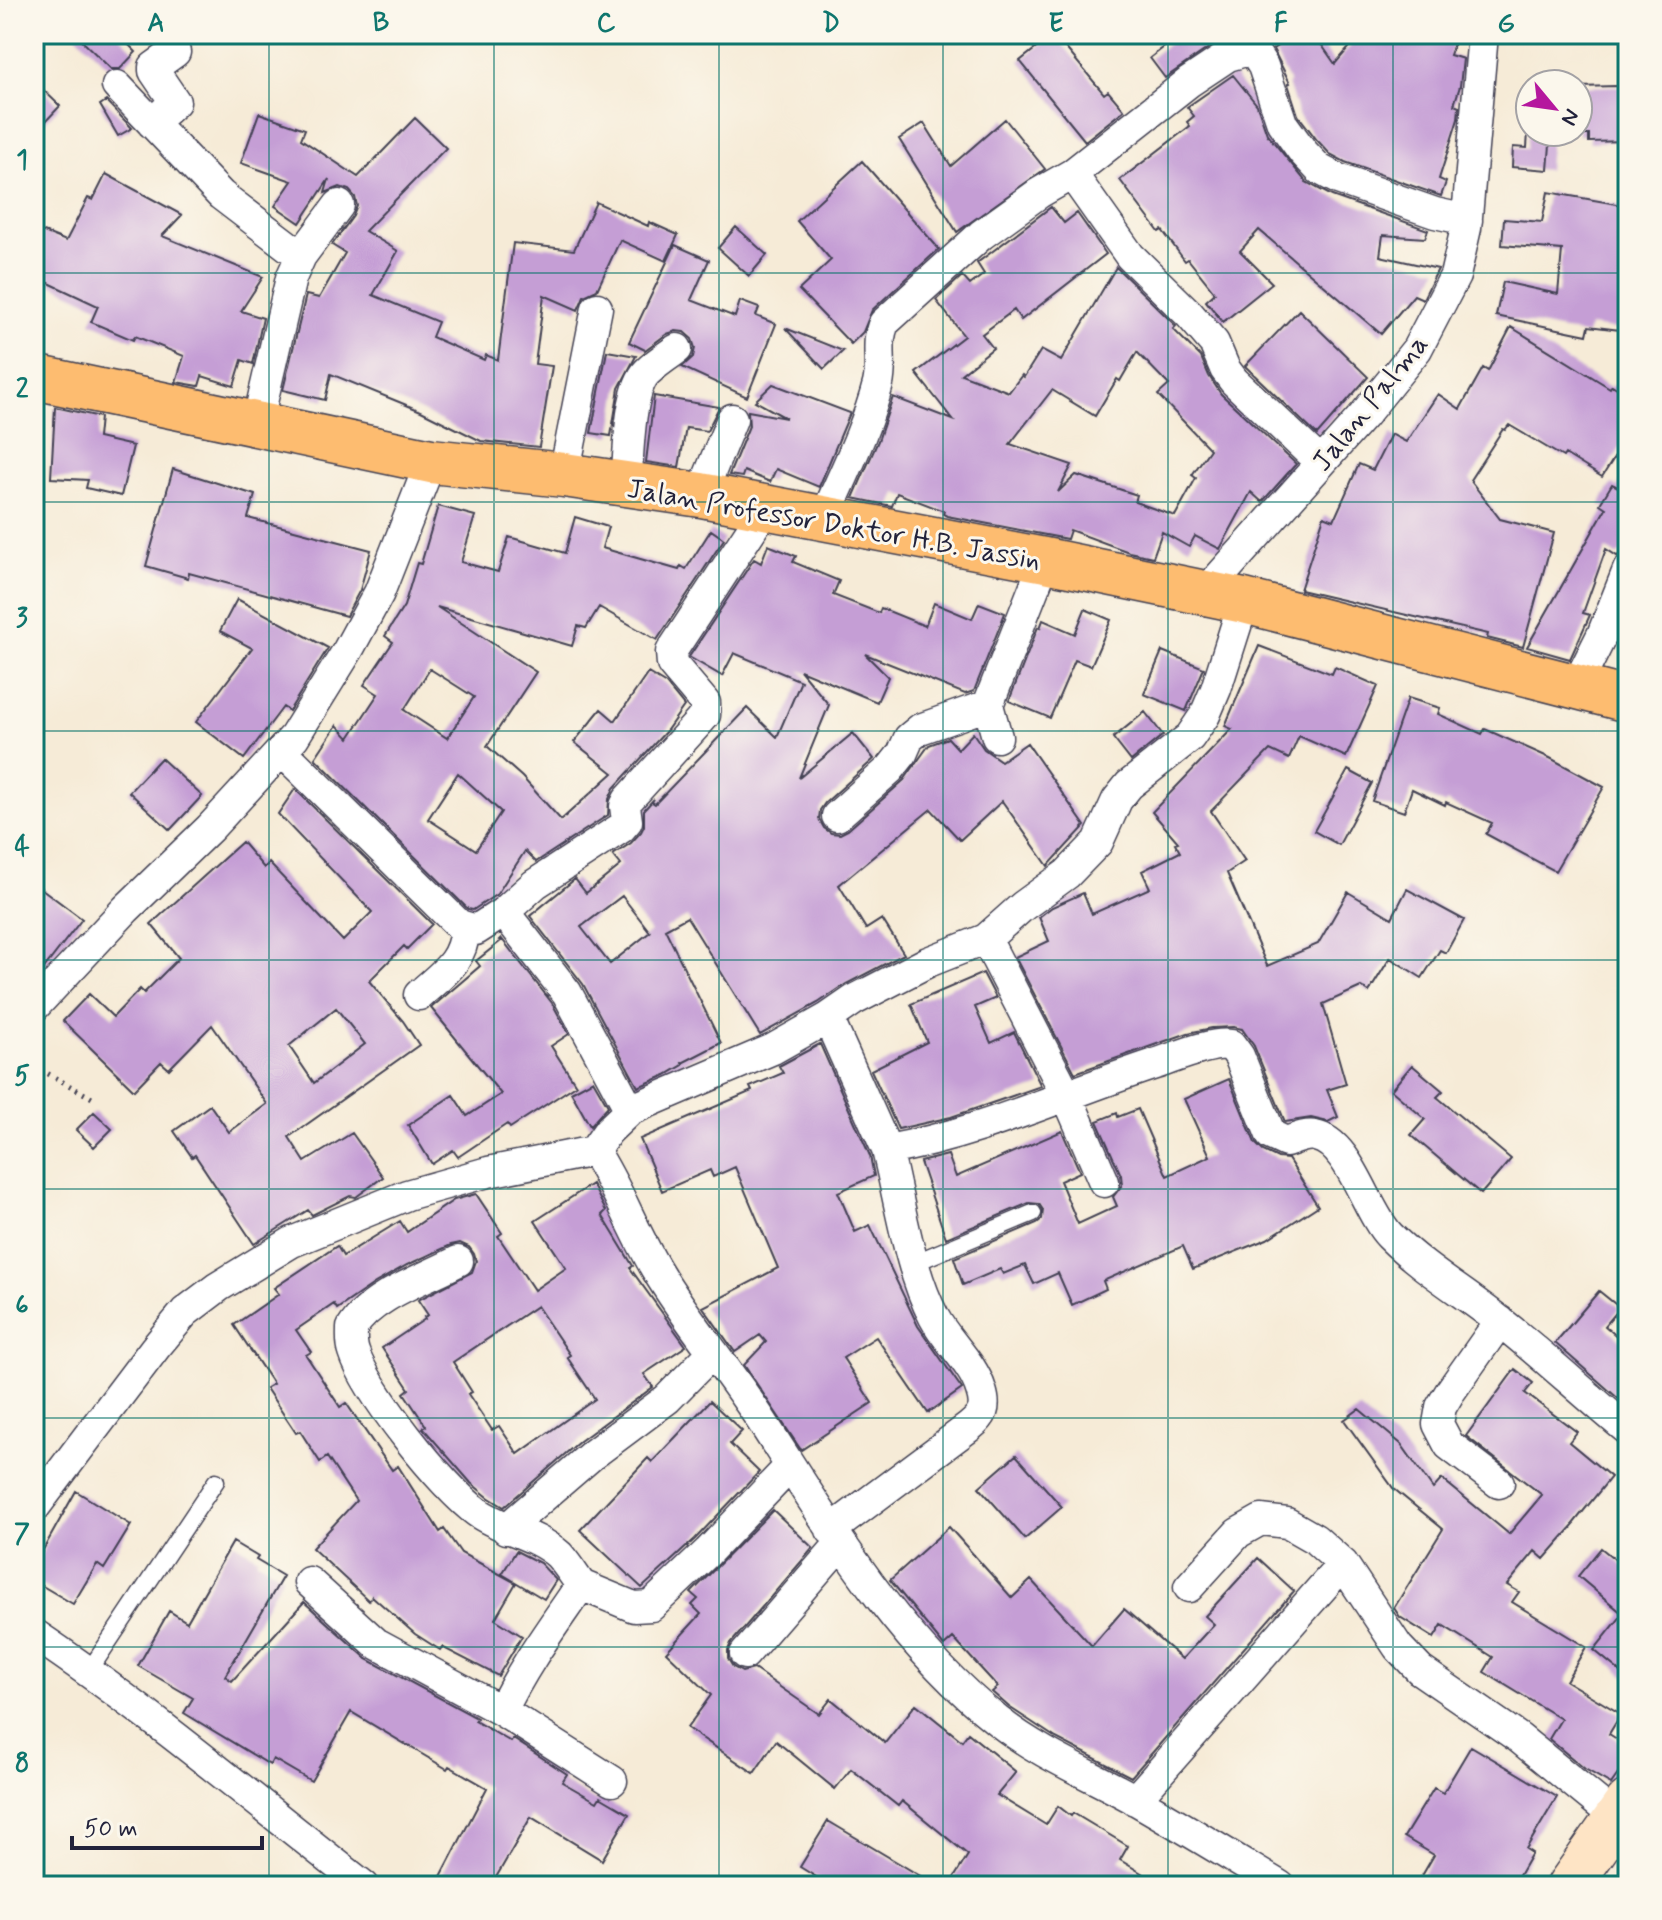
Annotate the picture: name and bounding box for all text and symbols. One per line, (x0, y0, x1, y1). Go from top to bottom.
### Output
text: A (147, 7, 165, 41)
text: B (373, 7, 389, 41)
text: C (597, 7, 616, 41)
text: D (822, 7, 840, 41)
text: E (1048, 7, 1064, 41)
text: F (1274, 7, 1288, 41)
text: G (1497, 7, 1515, 41)
north arrow (1514, 68, 1594, 148)
text: N (1554, 104, 1586, 130)
text: 1 (16, 144, 28, 178)
street label: Jalan Palma (1304, 328, 1437, 480)
text: 2 (16, 373, 29, 407)
street label: Jalan Professor Doktor H.B. Jassin (624, 471, 1043, 580)
text: 3 (16, 602, 28, 636)
text: 4 (14, 831, 30, 865)
text: 5 (14, 1060, 30, 1094)
text: 6 (15, 1289, 29, 1323)
text: 7 (14, 1518, 30, 1552)
text: 8 (15, 1747, 29, 1781)
scale bar (72, 1800, 262, 1850)
text: 50 m (84, 1814, 138, 1845)

